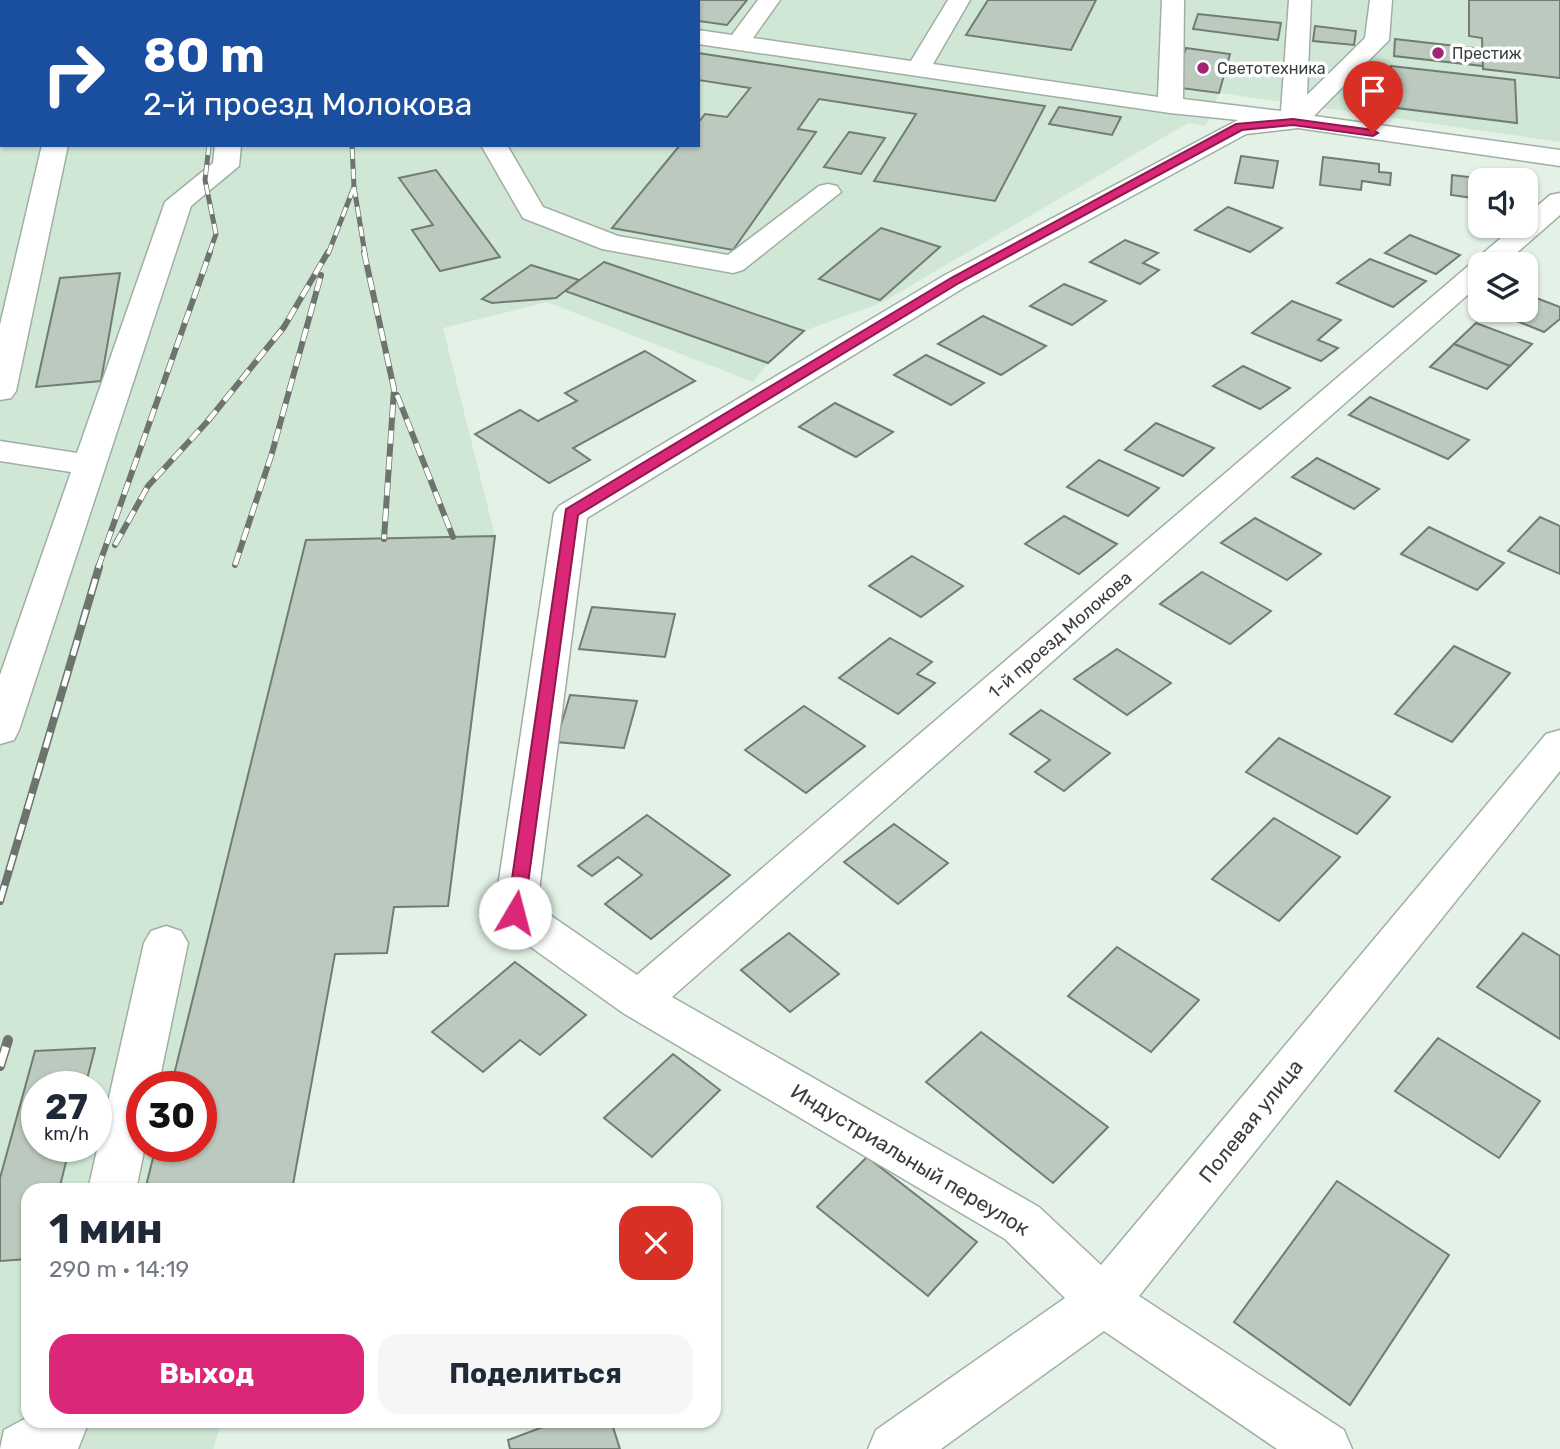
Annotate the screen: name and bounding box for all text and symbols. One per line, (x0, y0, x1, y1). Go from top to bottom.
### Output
text: 80 m (143, 26, 265, 84)
icon: right (28, 28, 119, 119)
place label: Престиж (1452, 44, 1522, 63)
marker: Престиж (1430, 45, 1446, 61)
place label: Светотехника (1217, 59, 1326, 78)
marker: Светотехника (1195, 60, 1211, 76)
pin (1343, 61, 1403, 133)
icon: arrive (1354, 72, 1392, 110)
text: 2-й проезд Молокова (143, 85, 472, 123)
map controls (1468, 168, 1538, 322)
button: sound (1468, 168, 1538, 238)
button: layers (1468, 252, 1538, 322)
street label: 1-й проезд Молокова (984, 567, 1136, 703)
position arrow (478, 876, 552, 950)
street label: Полевая улица (1193, 1054, 1308, 1187)
speed limit sign: 30 (126, 1071, 217, 1162)
street label: Индустриальный переулок (786, 1078, 1034, 1241)
text: 27 (45, 1086, 88, 1128)
text: km/h (44, 1123, 89, 1145)
text: 1 мин (49, 1204, 163, 1254)
button: close (619, 1206, 693, 1280)
text: 290 m · 14:19 (49, 1255, 189, 1283)
button: Выход (49, 1334, 364, 1414)
button: Поделиться (378, 1334, 693, 1414)

